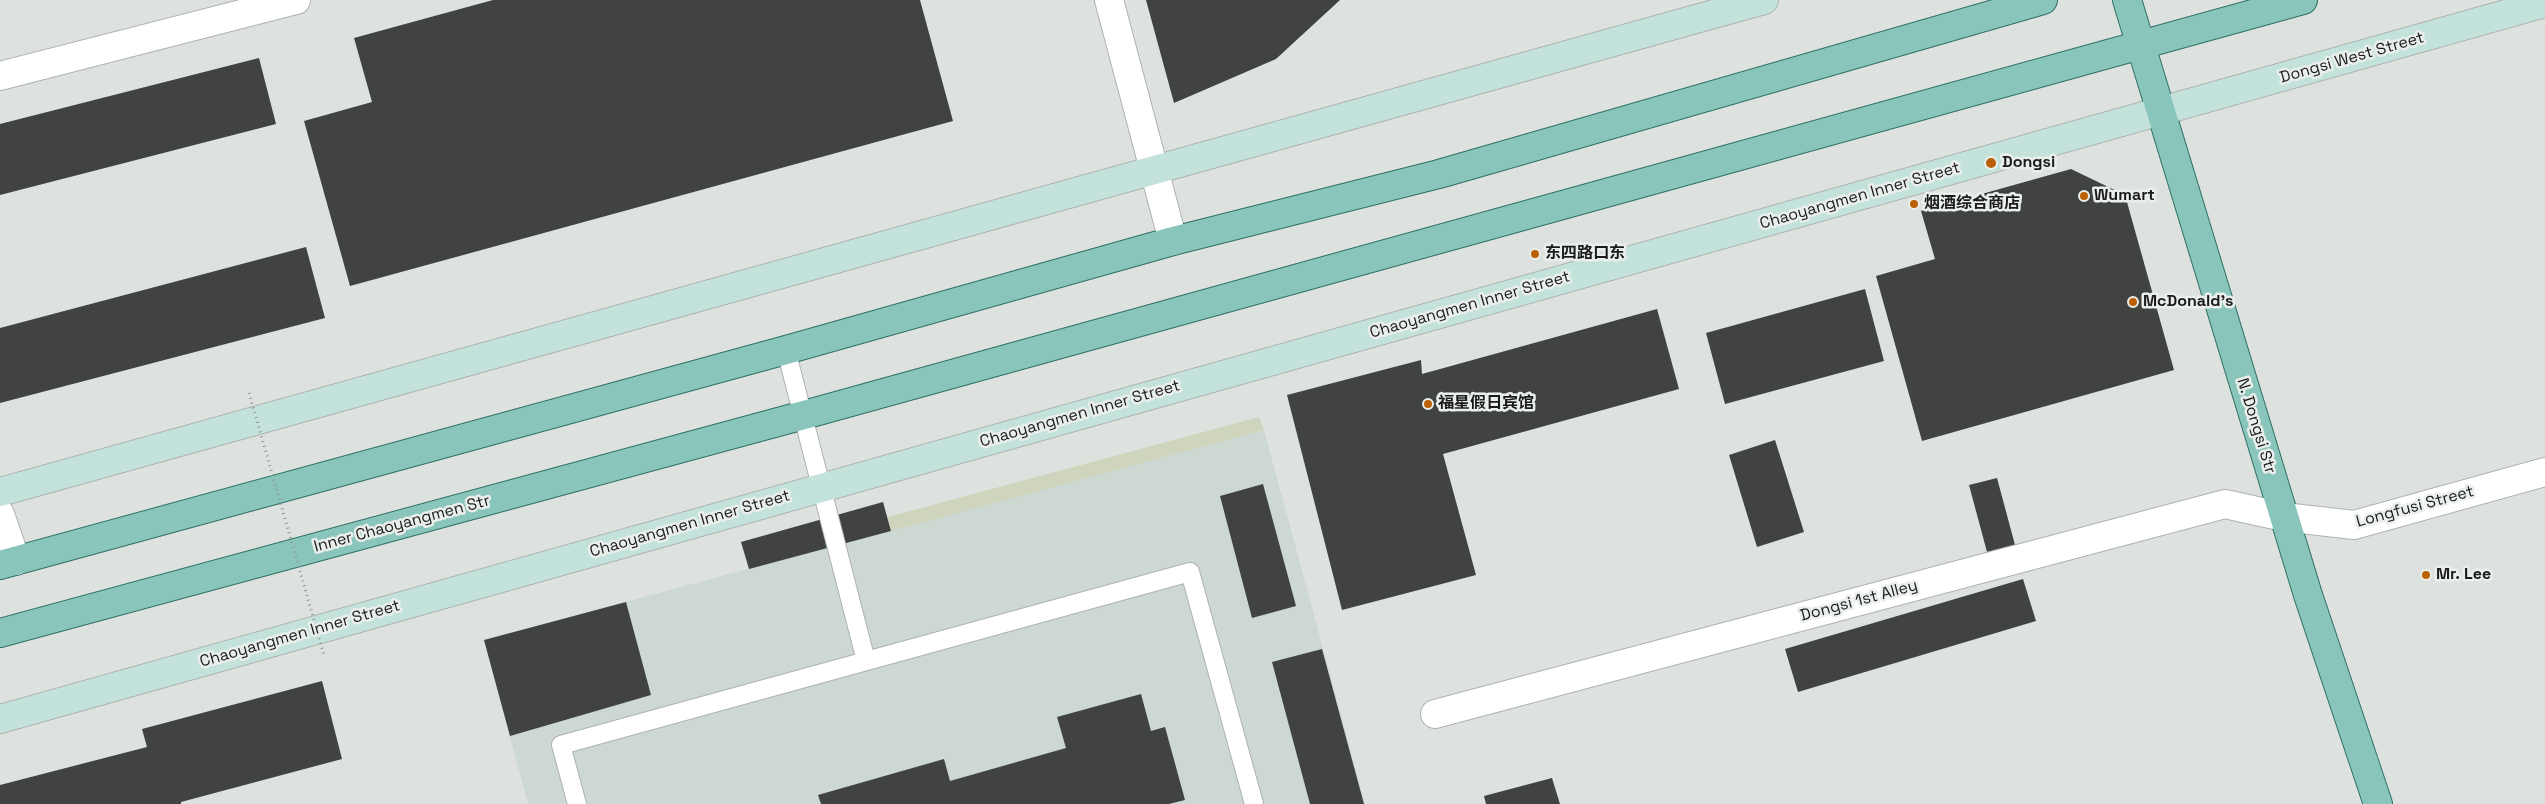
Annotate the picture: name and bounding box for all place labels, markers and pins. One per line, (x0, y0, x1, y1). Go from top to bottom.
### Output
place label: Dongsi (2002, 153, 2055, 173)
marker: Dongsi (1984, 156, 1998, 170)
place label: Wumart (2094, 186, 2155, 206)
marker: Wumart (2078, 190, 2090, 202)
place label: 烟酒综合商店 (1924, 194, 2020, 214)
marker: 烟酒综合商店 (1908, 198, 1920, 210)
place label: 东四路口东 (1545, 244, 1625, 264)
marker: 东四路口东 (1529, 248, 1541, 260)
place label: McDonald's (2143, 292, 2233, 312)
marker: McDonald's (2127, 296, 2139, 308)
place label: 福星假日宾馆 (1438, 394, 1534, 414)
marker: 福星假日宾馆 (1422, 398, 1434, 410)
place label: Mr. Lee (2436, 565, 2491, 585)
marker: Mr. Lee (2420, 569, 2432, 581)

